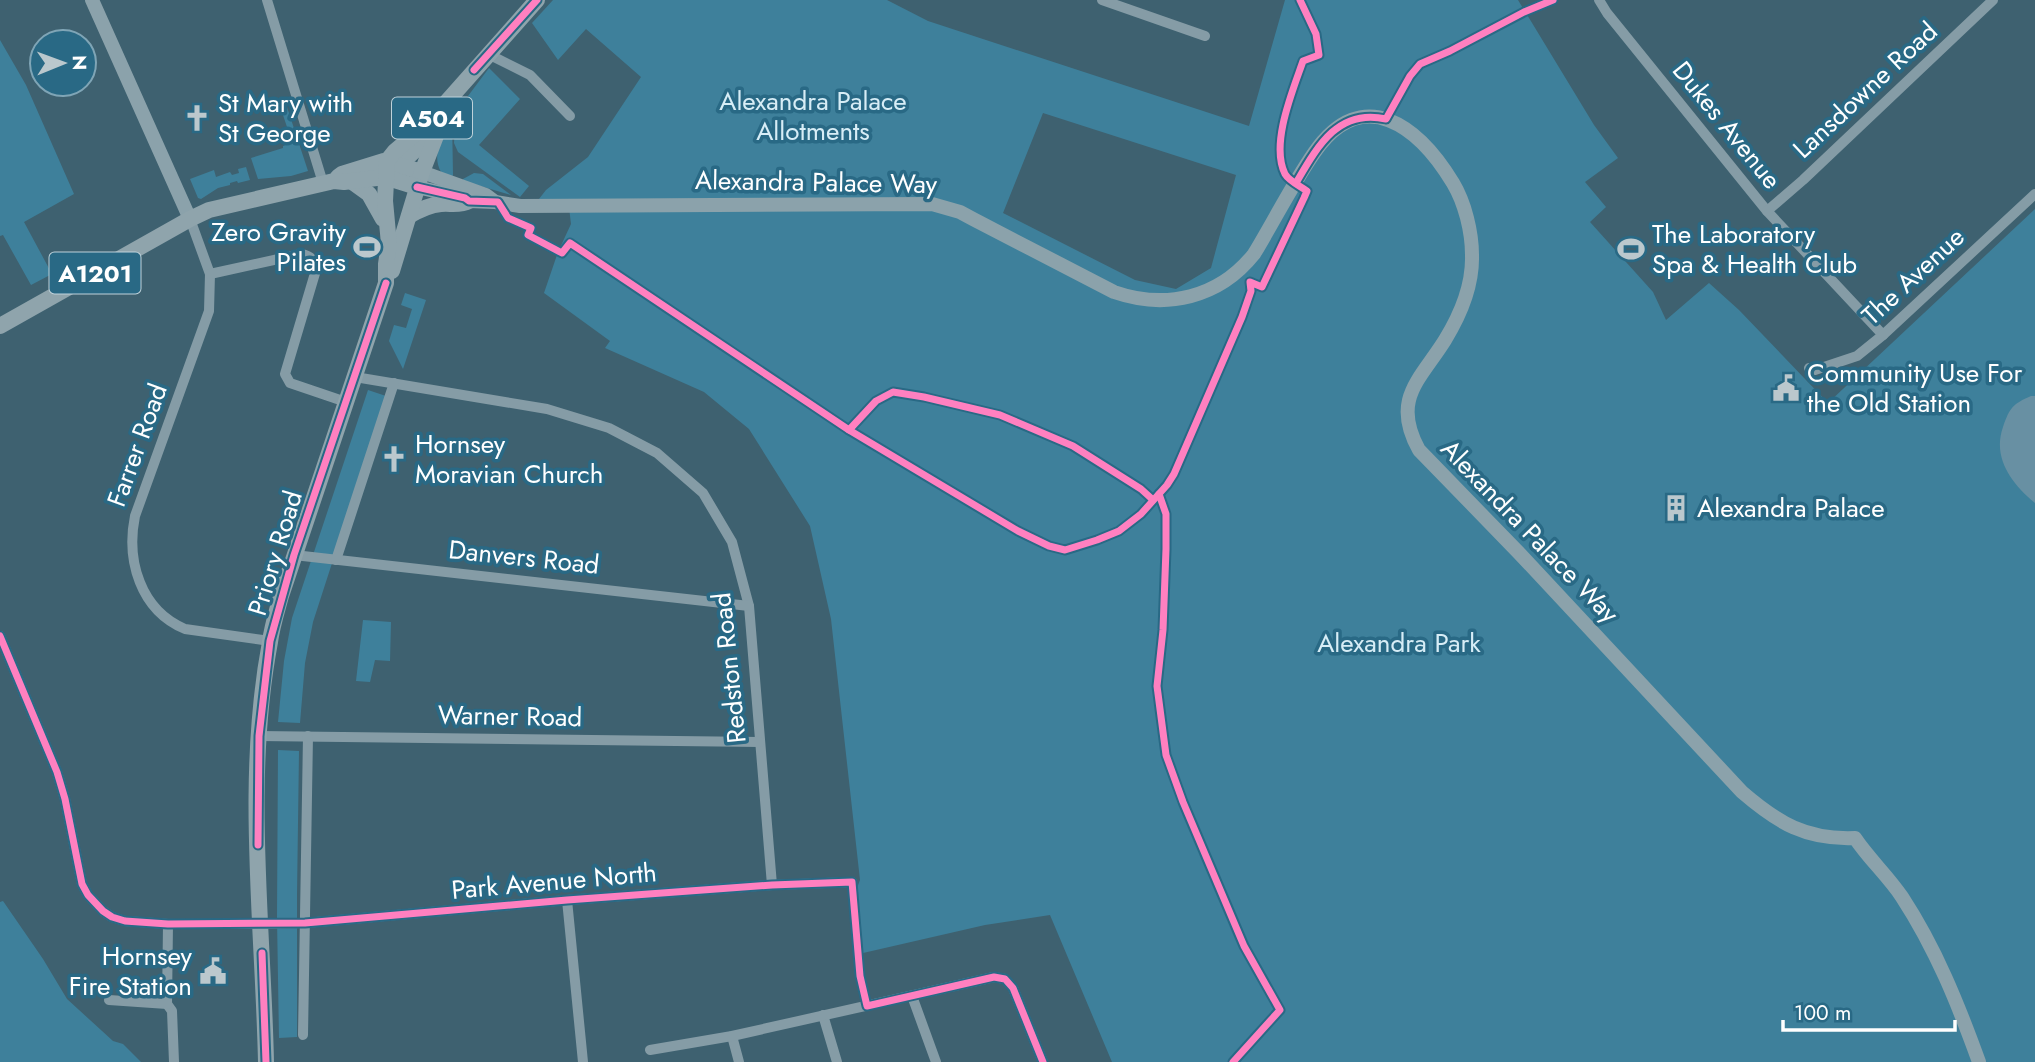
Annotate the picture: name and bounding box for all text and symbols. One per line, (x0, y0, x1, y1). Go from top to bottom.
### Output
street label: Lansdowne Road (1784, 13, 1946, 167)
north arrow (28, 28, 98, 98)
street label: Dukes Avenue (1663, 53, 1791, 197)
text: N (66, 55, 93, 70)
park label: Alexandra Palace Allotments (719, 82, 907, 150)
place label: St Mary with St George (218, 84, 353, 152)
road number: A504 (392, 98, 472, 138)
church icon: St Mary with St George (182, 103, 212, 133)
street label: Alexandra Palace Way (695, 161, 938, 203)
place label: Zero Gravity Pilates (211, 213, 347, 281)
place label: The Laboratory Spa & Health Club (1652, 215, 1857, 283)
street label: The Avenue (1853, 218, 1973, 334)
sports icon: Zero Gravity Pilates (352, 232, 382, 262)
sports icon: The Laboratory Spa & Health Club (1616, 234, 1646, 264)
road number: A1201 (50, 252, 140, 294)
place label: Community Use For the Old Station (1807, 354, 2022, 422)
public building icon: Community Use For the Old Station (1771, 373, 1801, 403)
street label: Farrer Road (97, 378, 177, 512)
place label: Hornsey Moravian Church (415, 425, 603, 493)
street label: Alexandra Palace Way (1432, 431, 1628, 632)
church icon: Hornsey Moravian Church (379, 444, 409, 474)
street label: Priory Road (238, 486, 312, 620)
place label: Alexandra Palace (1697, 489, 1885, 527)
building icon: Alexandra Palace (1661, 493, 1691, 523)
street label: Danvers Road (447, 530, 601, 584)
street label: Redston Road (702, 591, 756, 745)
park label: Alexandra Park (1317, 624, 1481, 662)
street label: Warner Road (437, 696, 583, 736)
street label: Park Avenue North (450, 853, 658, 909)
place label: Hornsey Fire Station (69, 937, 193, 1005)
public building icon: Hornsey Fire Station (198, 956, 228, 986)
scale bar (1783, 988, 1954, 1032)
text: 100 m (1794, 998, 1851, 1028)

